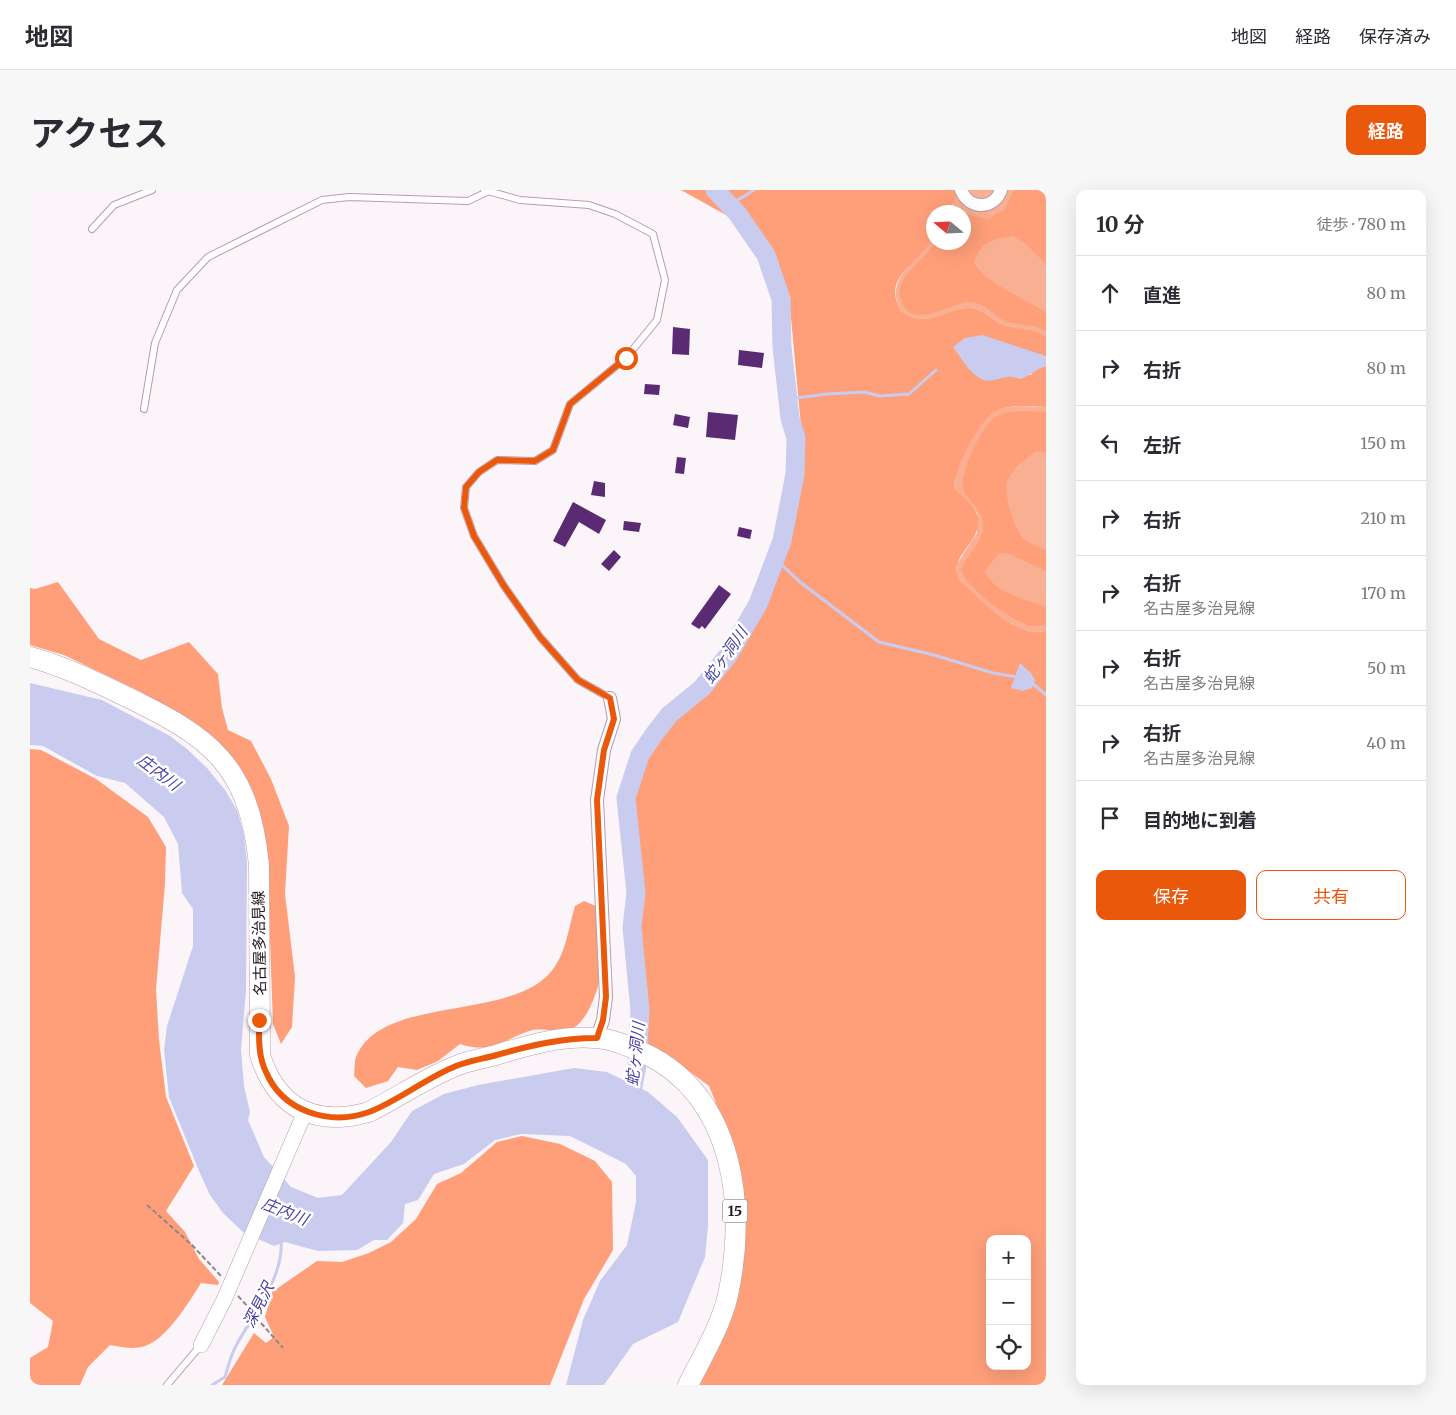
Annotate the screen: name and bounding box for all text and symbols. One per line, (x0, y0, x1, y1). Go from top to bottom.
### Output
text: 地図 (25, 21, 73, 52)
text: 地図 (1231, 25, 1267, 48)
text: 経路 (1295, 25, 1331, 48)
text: 保存済み (1359, 25, 1431, 48)
button: 経路 (1346, 105, 1426, 155)
text: アクセス (30, 112, 168, 156)
north arrow (926, 205, 971, 250)
text: 10 分 (1096, 211, 1145, 238)
text: 徒歩 · 780 m (1316, 214, 1406, 234)
icon: ahead (1096, 279, 1124, 307)
text: 直進 (1143, 283, 1181, 307)
text: 80 m (1367, 283, 1406, 303)
route start (615, 347, 638, 370)
icon: right (1096, 354, 1124, 382)
text: 右折 (1143, 358, 1181, 382)
text: 80 m (1367, 358, 1406, 378)
icon: left (1096, 429, 1124, 457)
text: 左折 (1143, 433, 1181, 457)
text: 150 m (1360, 433, 1406, 453)
icon: right (1096, 504, 1124, 532)
text: 右折 (1143, 508, 1181, 532)
text: 210 m (1361, 508, 1406, 528)
text: 右折 (1143, 571, 1181, 595)
icon: right (1096, 579, 1124, 607)
text: 170 m (1361, 583, 1406, 603)
text: 名古屋多治見線 (1143, 598, 1255, 618)
water label: 蛇ヶ洞川 (698, 621, 753, 687)
text: 右折 (1143, 646, 1181, 670)
icon: right (1096, 654, 1124, 682)
text: 50 m (1367, 658, 1406, 678)
text: 名古屋多治見線 (1143, 673, 1255, 693)
text: 右折 (1143, 721, 1181, 745)
icon: right (1096, 729, 1124, 757)
text: 40 m (1366, 733, 1406, 753)
text: 名古屋多治見線 (1143, 748, 1255, 768)
water label: 庄内川 (134, 750, 186, 796)
icon: arrive (1096, 804, 1124, 832)
text: 目的地に到着 (1143, 808, 1257, 832)
button: 保存 (1096, 870, 1246, 920)
button: 共有 (1256, 870, 1406, 920)
street label: 名古屋多治見線 (249, 890, 269, 996)
route end (248, 1009, 271, 1032)
water label: 蛇ヶ洞川 (622, 1019, 648, 1087)
water label: 庄内川 (259, 1193, 313, 1230)
road number: 15 (722, 1199, 748, 1222)
map controls (986, 1235, 1031, 1370)
button: + (986, 1235, 1031, 1280)
water label: 深見沢 (238, 1277, 279, 1331)
button: − (986, 1280, 1031, 1325)
button: locate (986, 1325, 1031, 1370)

